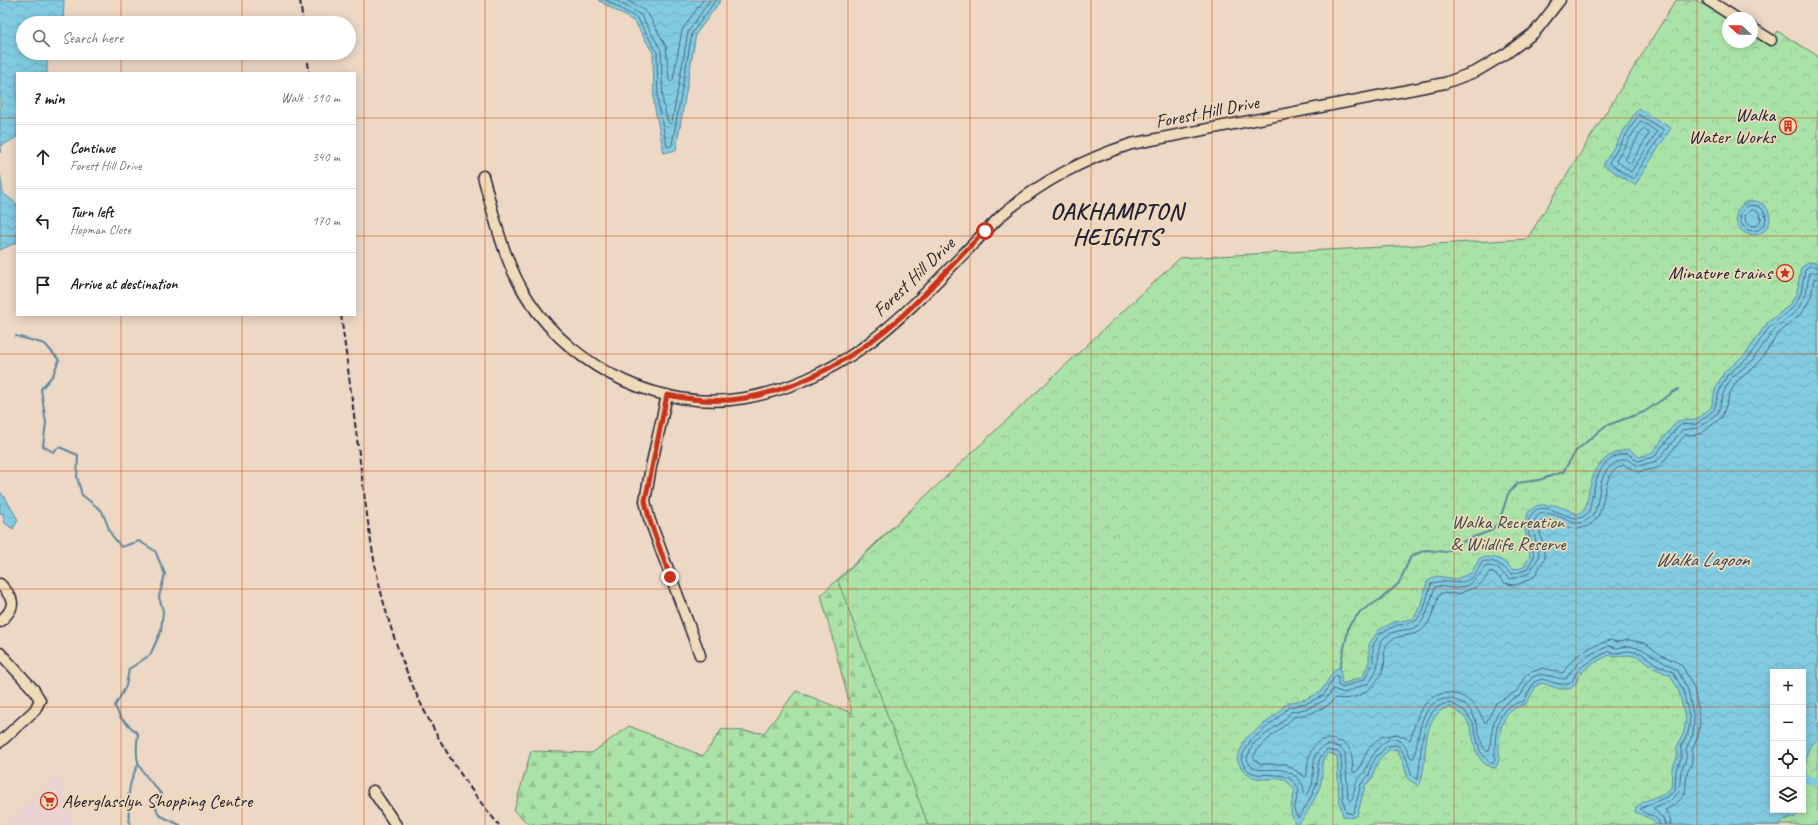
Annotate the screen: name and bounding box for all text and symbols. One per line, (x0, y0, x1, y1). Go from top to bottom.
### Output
north arrow (1722, 12, 1758, 48)
search box (16, 16, 356, 60)
icon: search (30, 27, 52, 49)
text: Search here (62, 29, 123, 48)
text: 7 min (32, 88, 65, 109)
text: Walk · 510 m (281, 90, 340, 106)
street label: Forest Hill Drive (1153, 90, 1262, 134)
place label: Walka Water Works (1688, 103, 1777, 149)
building icon: Walka Water Works (1778, 116, 1798, 136)
text: Continue (70, 139, 115, 158)
icon: ahead (32, 146, 54, 168)
text: 340 m (312, 149, 340, 165)
text: Forest Hill Drive (70, 158, 142, 174)
district label: OAKHAMPTON HEIGHTS (1050, 197, 1187, 252)
text: Turn left (70, 203, 113, 222)
icon: left (32, 210, 54, 232)
text: 170 m (312, 213, 340, 229)
text: Hopman Close (70, 222, 131, 238)
route start (976, 222, 994, 240)
street label: Forest Hill Drive (868, 231, 961, 322)
place label: Minature trains (1668, 261, 1775, 285)
place icon: Minature trains (1775, 263, 1795, 283)
icon: arrive (32, 274, 54, 296)
text: Arrive at destination (70, 275, 177, 294)
park label: Walka Recreation & Wildlife Reserve (1450, 510, 1567, 556)
water label: Walka Lagoon (1655, 547, 1751, 572)
route end (661, 568, 679, 586)
map controls (1770, 669, 1806, 813)
button: + (1770, 669, 1806, 705)
button: − (1770, 705, 1806, 741)
button: locate (1770, 741, 1806, 777)
button: layers (1770, 777, 1806, 813)
place label: Aberglasslyn Shopping Centre (62, 789, 254, 813)
supermarket icon: Aberglasslyn Shopping Centre (39, 791, 59, 811)

